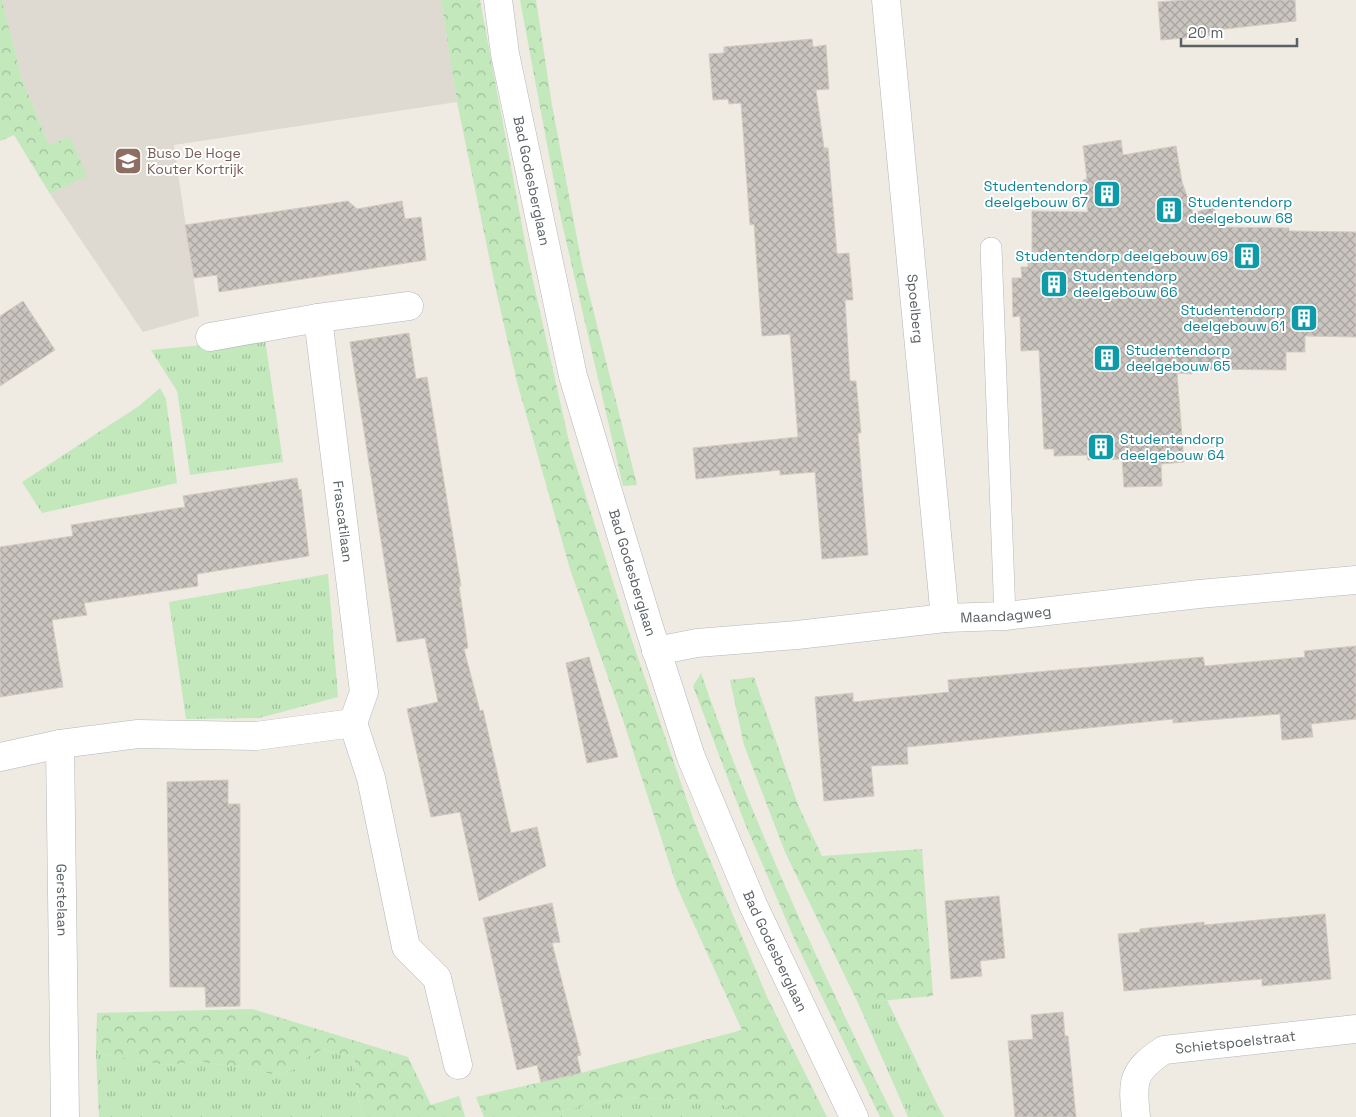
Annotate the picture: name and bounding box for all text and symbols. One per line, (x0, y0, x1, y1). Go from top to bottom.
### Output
scale bar (1181, 15, 1297, 47)
text: 20 m (1188, 23, 1223, 42)
street label: Bad Godesberglaan (509, 114, 554, 247)
place label: Buso De Hoge Kouter Kortrijk (147, 144, 245, 178)
school or university icon: Buso De Hoge Kouter Kortrijk (113, 146, 143, 176)
place label: Studentendorp deelgebouw 67 (984, 177, 1088, 211)
building icon: Studentendorp deelgebouw 67 (1092, 179, 1122, 209)
place label: Studentendorp deelgebouw 68 (1188, 193, 1293, 227)
building icon: Studentendorp deelgebouw 68 (1154, 195, 1184, 225)
building icon: Studentendorp deelgebouw 69 (1232, 241, 1262, 271)
place label: Studentendorp deelgebouw 69 (1016, 247, 1228, 265)
place label: Studentendorp deelgebouw 66 (1073, 267, 1177, 301)
building icon: Studentendorp deelgebouw 66 (1039, 269, 1069, 299)
street label: Spoelberg (903, 273, 928, 344)
place label: Studentendorp deelgebouw 61 (1181, 301, 1285, 335)
building icon: Studentendorp deelgebouw 61 (1289, 303, 1319, 333)
place label: Studentendorp deelgebouw 65 (1126, 341, 1230, 375)
building icon: Studentendorp deelgebouw 65 (1092, 343, 1122, 373)
place label: Studentendorp deelgebouw 64 (1120, 430, 1225, 464)
building icon: Studentendorp deelgebouw 64 (1086, 432, 1116, 462)
street label: Frascatilaan (329, 480, 357, 563)
street label: Bad Godesberglaan (605, 507, 660, 638)
street label: Maandagweg (960, 602, 1052, 626)
street label: Gerstelaan (53, 864, 72, 936)
street label: Bad Godesberglaan (739, 888, 811, 1015)
street label: Schietspoelstraat (1174, 1027, 1297, 1058)

